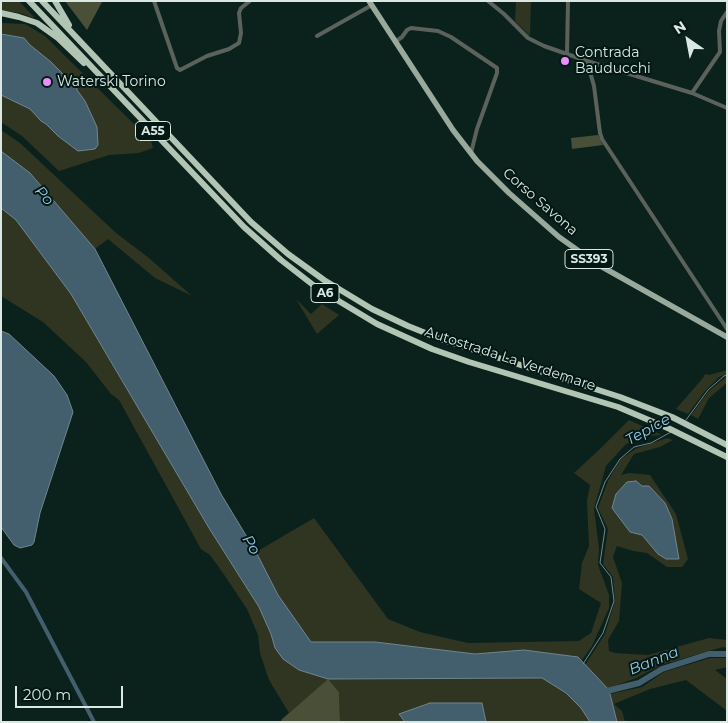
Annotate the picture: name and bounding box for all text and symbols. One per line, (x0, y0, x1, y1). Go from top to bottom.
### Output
north arrow (663, 15, 713, 65)
text: N (670, 17, 689, 38)
place label: Contrada Bauducchi (575, 45, 651, 78)
marker: Contrada Bauducchi (559, 55, 571, 67)
place label: Waterski Torino (57, 74, 166, 90)
marker: Waterski Torino (41, 76, 53, 88)
road number: A55 (136, 122, 170, 140)
street label: Corso Savona (499, 165, 581, 239)
water label: Po (31, 183, 57, 209)
road number: SS393 (565, 250, 613, 268)
road number: A6 (311, 284, 339, 302)
street label: Autostrada La Verdemare (422, 323, 598, 395)
water label: Tepice (622, 410, 674, 450)
water label: Po (238, 532, 264, 558)
water label: Banna (627, 643, 681, 679)
scale bar (18, 676, 125, 708)
text: 200 m (23, 685, 71, 704)

